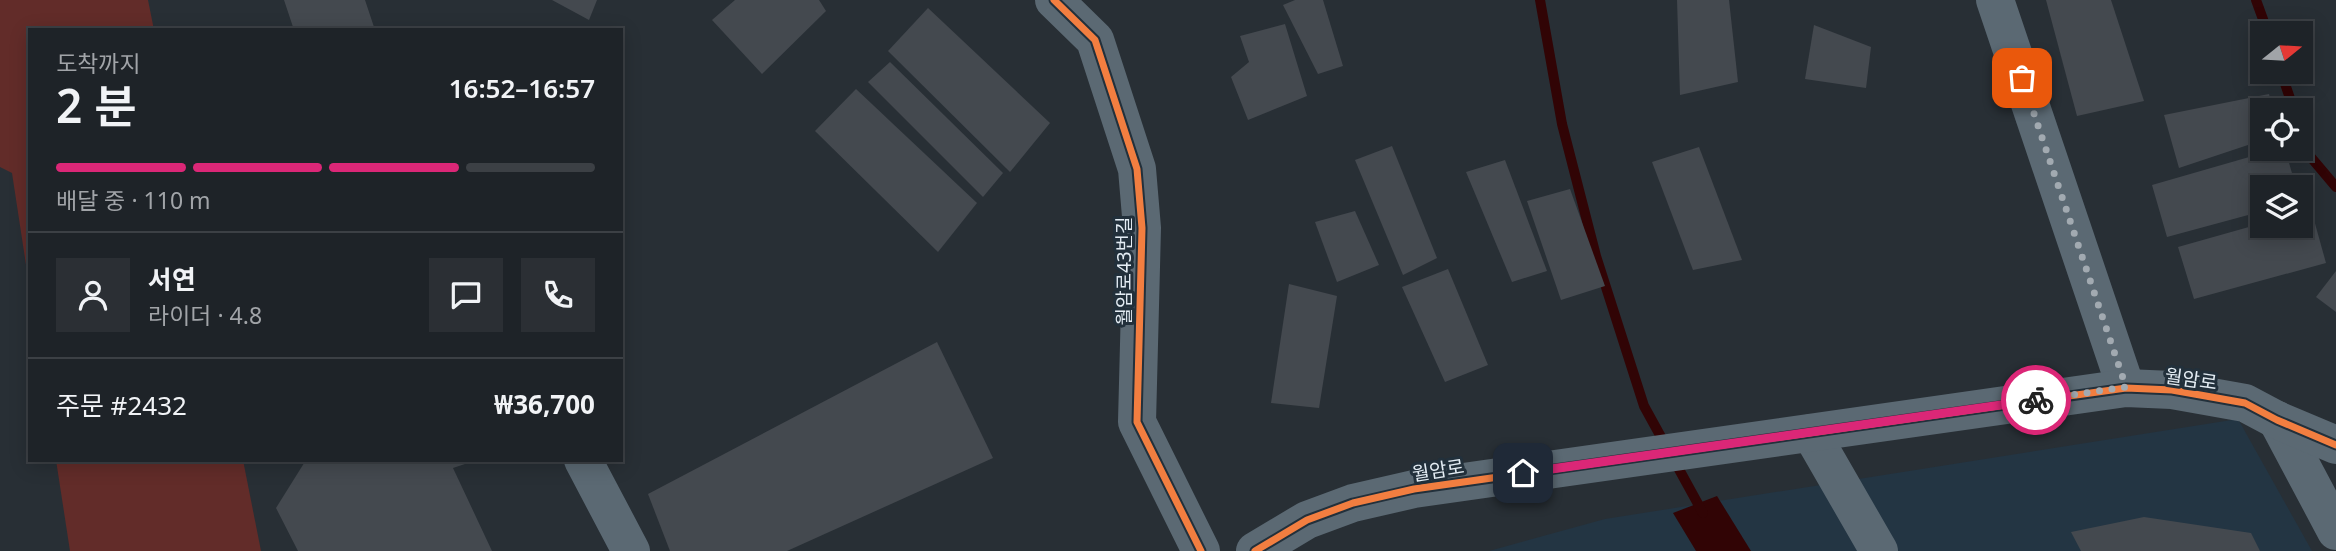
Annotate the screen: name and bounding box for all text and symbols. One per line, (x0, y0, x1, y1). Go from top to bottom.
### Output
north arrow (2250, 21, 2314, 84)
map controls (2250, 21, 2313, 238)
text: 도착까지 (56, 47, 141, 79)
pin (1992, 48, 2052, 108)
icon: bag (2003, 59, 2041, 97)
text: 16:52–16:57 (449, 70, 595, 106)
text: 2 분 (56, 74, 137, 136)
button: locate (2250, 98, 2313, 161)
button: layers (2250, 175, 2313, 238)
text: 배달 중 · 110 m (56, 184, 211, 216)
street label: 월암로43번길 (1111, 216, 1137, 326)
button: person (56, 258, 130, 332)
button: chat (429, 258, 503, 332)
button: phone (521, 258, 595, 332)
text: 서연 (148, 261, 196, 297)
text: 라이더 · 4.8 (148, 299, 262, 331)
street label: 월암로 (2163, 362, 2219, 396)
courier (2001, 365, 2071, 435)
icon: bike (2017, 381, 2055, 419)
text: ₩36,700 (494, 386, 595, 422)
text: 주문 #2432 (56, 387, 187, 423)
pin (1493, 443, 1553, 503)
street label: 월암로 (1410, 453, 1466, 487)
icon: home (1504, 454, 1542, 492)

